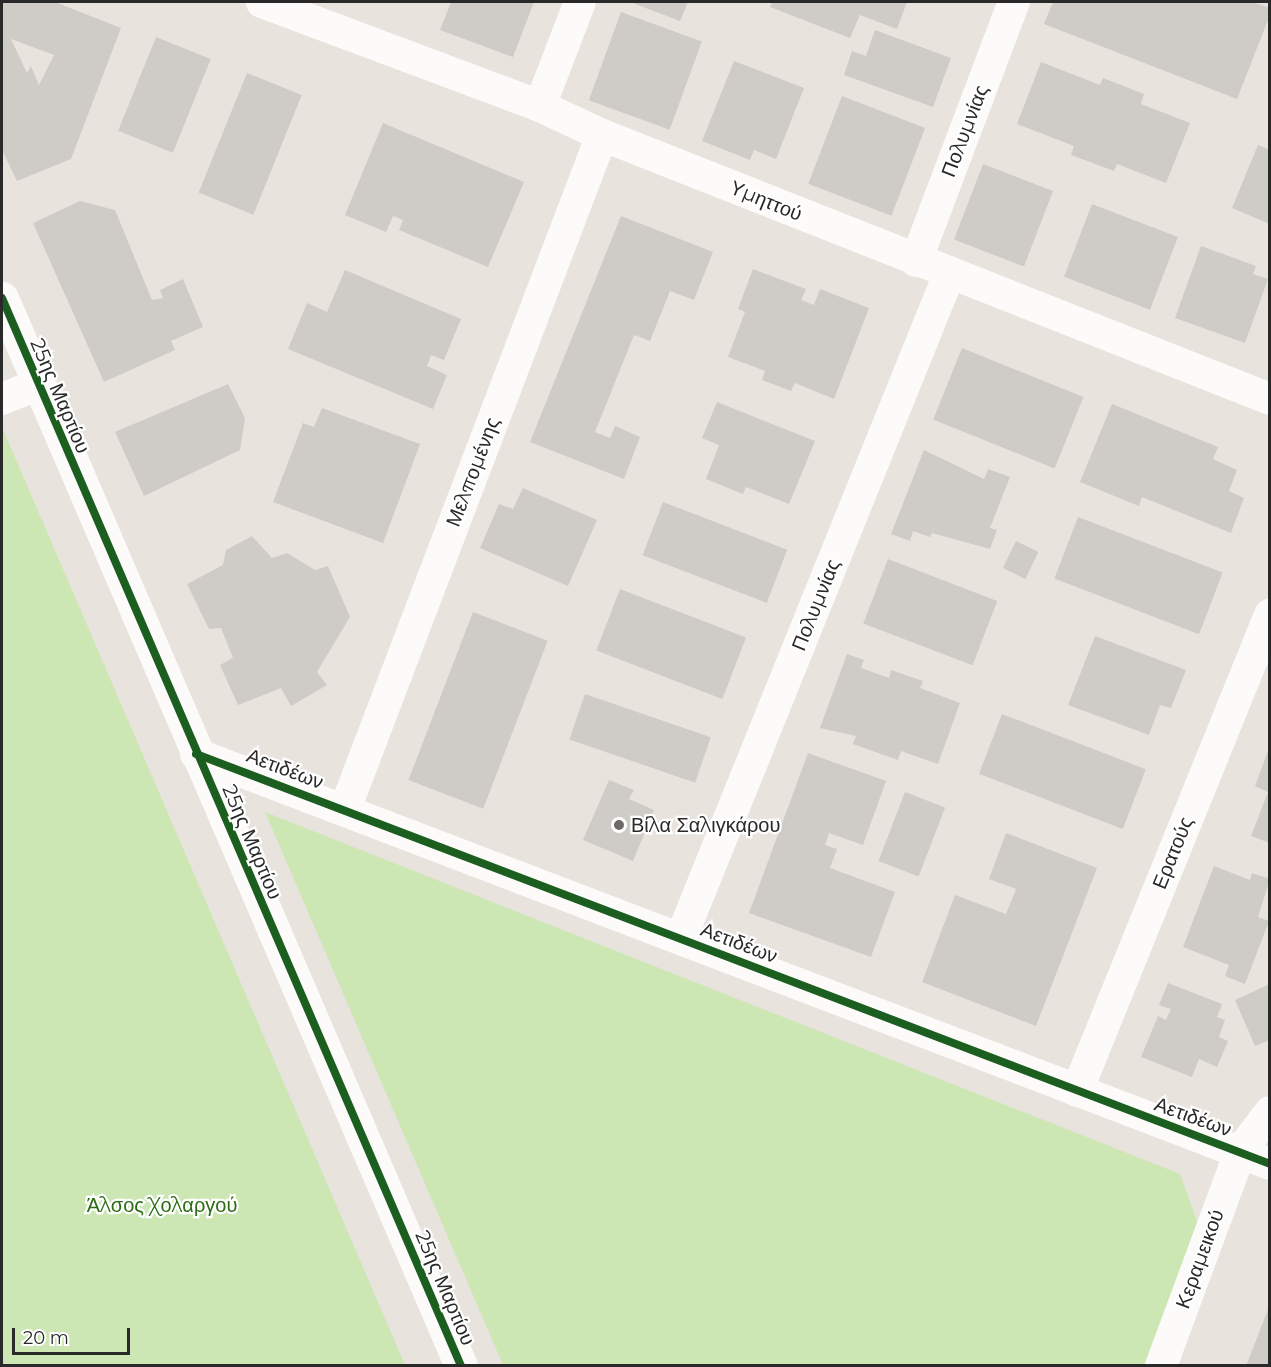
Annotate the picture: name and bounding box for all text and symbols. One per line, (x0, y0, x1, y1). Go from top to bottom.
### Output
street label: Πολυμνίας (936, 82, 994, 180)
street label: Υμηττού (726, 176, 806, 226)
street label: 25ης Μαρτίου (25, 335, 95, 457)
street label: Μελπομένης (441, 414, 505, 530)
street label: Πολυμνίας (787, 556, 845, 654)
street label: Αετιδέων (243, 743, 327, 795)
street label: 25ης Μαρτίου (217, 781, 287, 903)
place label: Βίλα Σαλιγκάρου (631, 813, 780, 837)
street label: Ερατούς (1148, 813, 1198, 893)
marker: Βίλα Σαλιγκάρου (612, 818, 626, 832)
street label: Αετιδέων (697, 917, 781, 969)
street label: Αετιδέων (1151, 1092, 1235, 1142)
park label: Άλσος Χολαργού (87, 1193, 237, 1217)
street label: Κεραμεικού (1171, 1206, 1229, 1312)
street label: 25ης Μαρτίου (410, 1227, 480, 1349)
scale bar (15, 1316, 134, 1354)
text: 20 m (23, 1327, 69, 1349)

